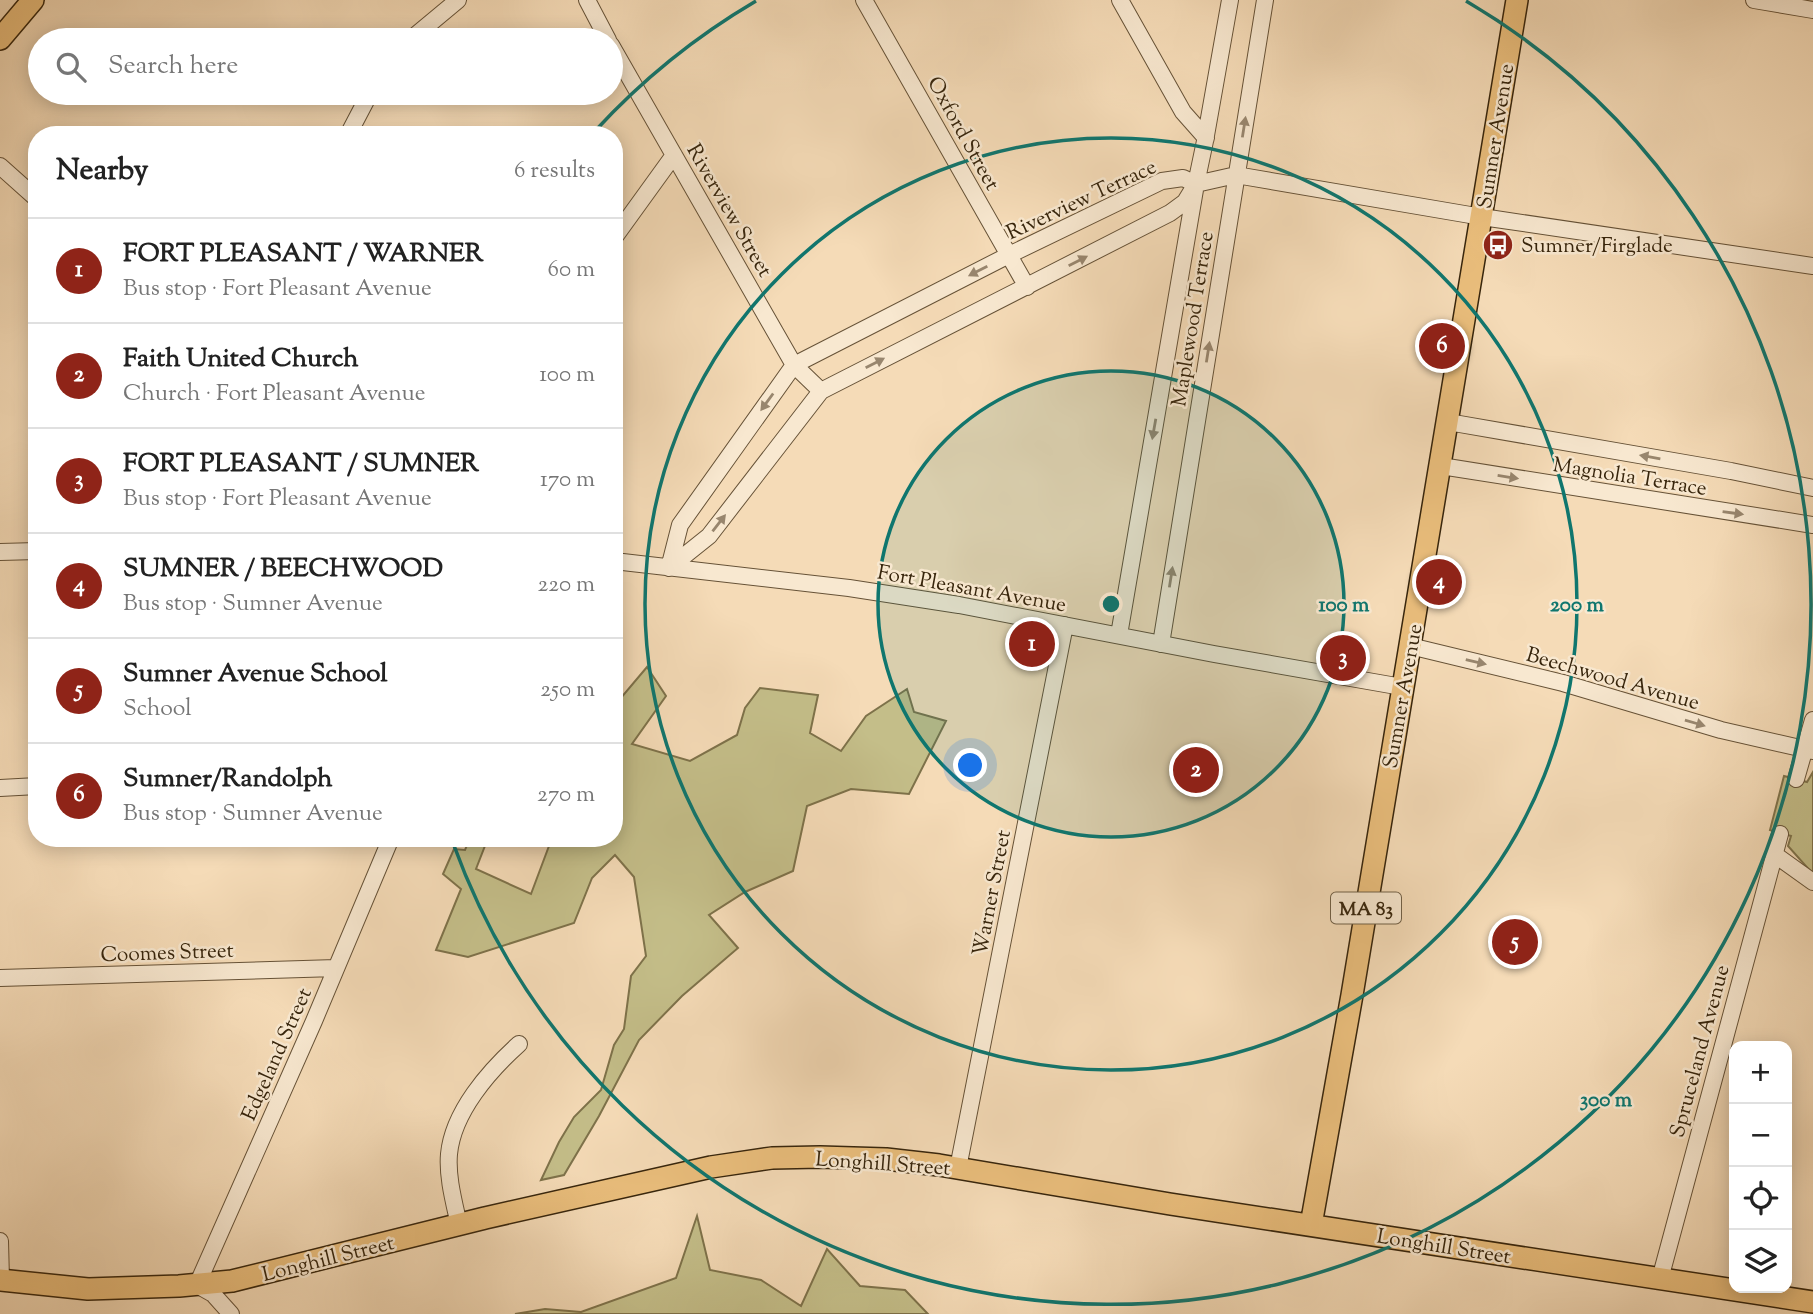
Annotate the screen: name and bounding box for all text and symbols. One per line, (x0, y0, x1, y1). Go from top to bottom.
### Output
search box (28, 28, 623, 105)
icon: search (52, 48, 90, 86)
text: Search here (108, 48, 238, 85)
street label: Sumner Avenue (1471, 62, 1523, 211)
street label: Oxford Street (919, 72, 1006, 196)
one-way arrow (1239, 116, 1250, 138)
street label: Riverview Street (678, 139, 779, 283)
text: Nearby (56, 150, 148, 193)
street label: Riverview Terrace (1002, 153, 1162, 249)
text: 6 results (514, 155, 595, 188)
bus stop icon: Sumner/Firglade (1481, 228, 1515, 262)
street label: Maplewood Terrace (1165, 230, 1223, 409)
place label: Sumner/Firglade (1521, 232, 1673, 262)
text: FORT PLEASANT / WARNER (123, 236, 483, 273)
text: 1 (75, 254, 83, 287)
text: 60 m (547, 254, 595, 287)
one-way arrow (1068, 255, 1088, 266)
one-way arrow (968, 265, 988, 277)
text: Bus stop · Fort Pleasant Avenue (123, 273, 432, 306)
pin: 6 (1419, 320, 1465, 372)
text: Faith United Church (123, 341, 359, 378)
one-way arrow (1202, 341, 1213, 363)
one-way arrow (865, 358, 885, 369)
text: 2 (74, 359, 84, 392)
text: 100 m (539, 359, 595, 392)
text: Church · Fort Pleasant Avenue (123, 378, 426, 411)
one-way arrow (761, 393, 775, 411)
one-way arrow (1148, 418, 1159, 440)
text: FORT PLEASANT / SUMNER (123, 446, 479, 483)
street label: Magnolia Terrace (1550, 451, 1709, 505)
one-way arrow (1639, 451, 1661, 462)
text: 3 (74, 464, 84, 497)
text: 170 m (540, 464, 595, 497)
one-way arrow (1497, 472, 1519, 483)
text: Bus stop · Fort Pleasant Avenue (123, 483, 432, 516)
one-way arrow (1722, 508, 1744, 519)
one-way arrow (712, 514, 727, 532)
text: SUMNER / BEECHWOOD (123, 551, 443, 588)
pin: 4 (1416, 556, 1462, 608)
street label: Fort Pleasant Avenue (875, 559, 1068, 621)
one-way arrow (1166, 565, 1177, 587)
text: 4 (73, 569, 85, 602)
text: 220 m (537, 569, 595, 602)
text: Bus stop · Sumner Avenue (123, 588, 383, 621)
text: 100 m (1319, 591, 1370, 621)
text: 200 m (1550, 591, 1605, 621)
centre of rings (1099, 592, 1123, 616)
pin: 1 (1009, 618, 1055, 670)
street label: Sumner Avenue (1376, 622, 1431, 771)
pin: 3 (1320, 632, 1366, 684)
street label: Beechwood Avenue (1522, 641, 1703, 719)
text: Sumner Avenue School (123, 656, 388, 693)
one-way arrow (1465, 657, 1487, 668)
text: 5 (75, 674, 83, 707)
text: 250 m (540, 674, 595, 707)
text: School (123, 693, 192, 726)
one-way arrow (1685, 718, 1707, 729)
pin: 2 (1173, 744, 1219, 796)
your location (953, 748, 987, 782)
text: Sumner/Randolph (123, 761, 333, 798)
text: 6 (73, 779, 85, 812)
text: 270 m (537, 779, 595, 812)
text: Bus stop · Sumner Avenue (123, 798, 383, 831)
street label: Warner Street (966, 828, 1020, 959)
road number: MA 83 (1331, 893, 1401, 924)
pin: 5 (1492, 916, 1538, 968)
street label: Coomes Street (100, 937, 234, 971)
street label: Spruceland Avenue (1663, 962, 1738, 1141)
street label: Edgeland Street (235, 984, 321, 1126)
map controls (1729, 1041, 1792, 1293)
button: + (1729, 1041, 1792, 1104)
text: 300 m (1580, 1086, 1633, 1116)
button: − (1729, 1104, 1792, 1167)
street label: Longhill Street (814, 1145, 951, 1185)
button: locate (1729, 1167, 1792, 1230)
street label: Longhill Street (1375, 1223, 1513, 1273)
street label: Longhill Street (259, 1229, 398, 1291)
button: layers (1729, 1230, 1792, 1293)

